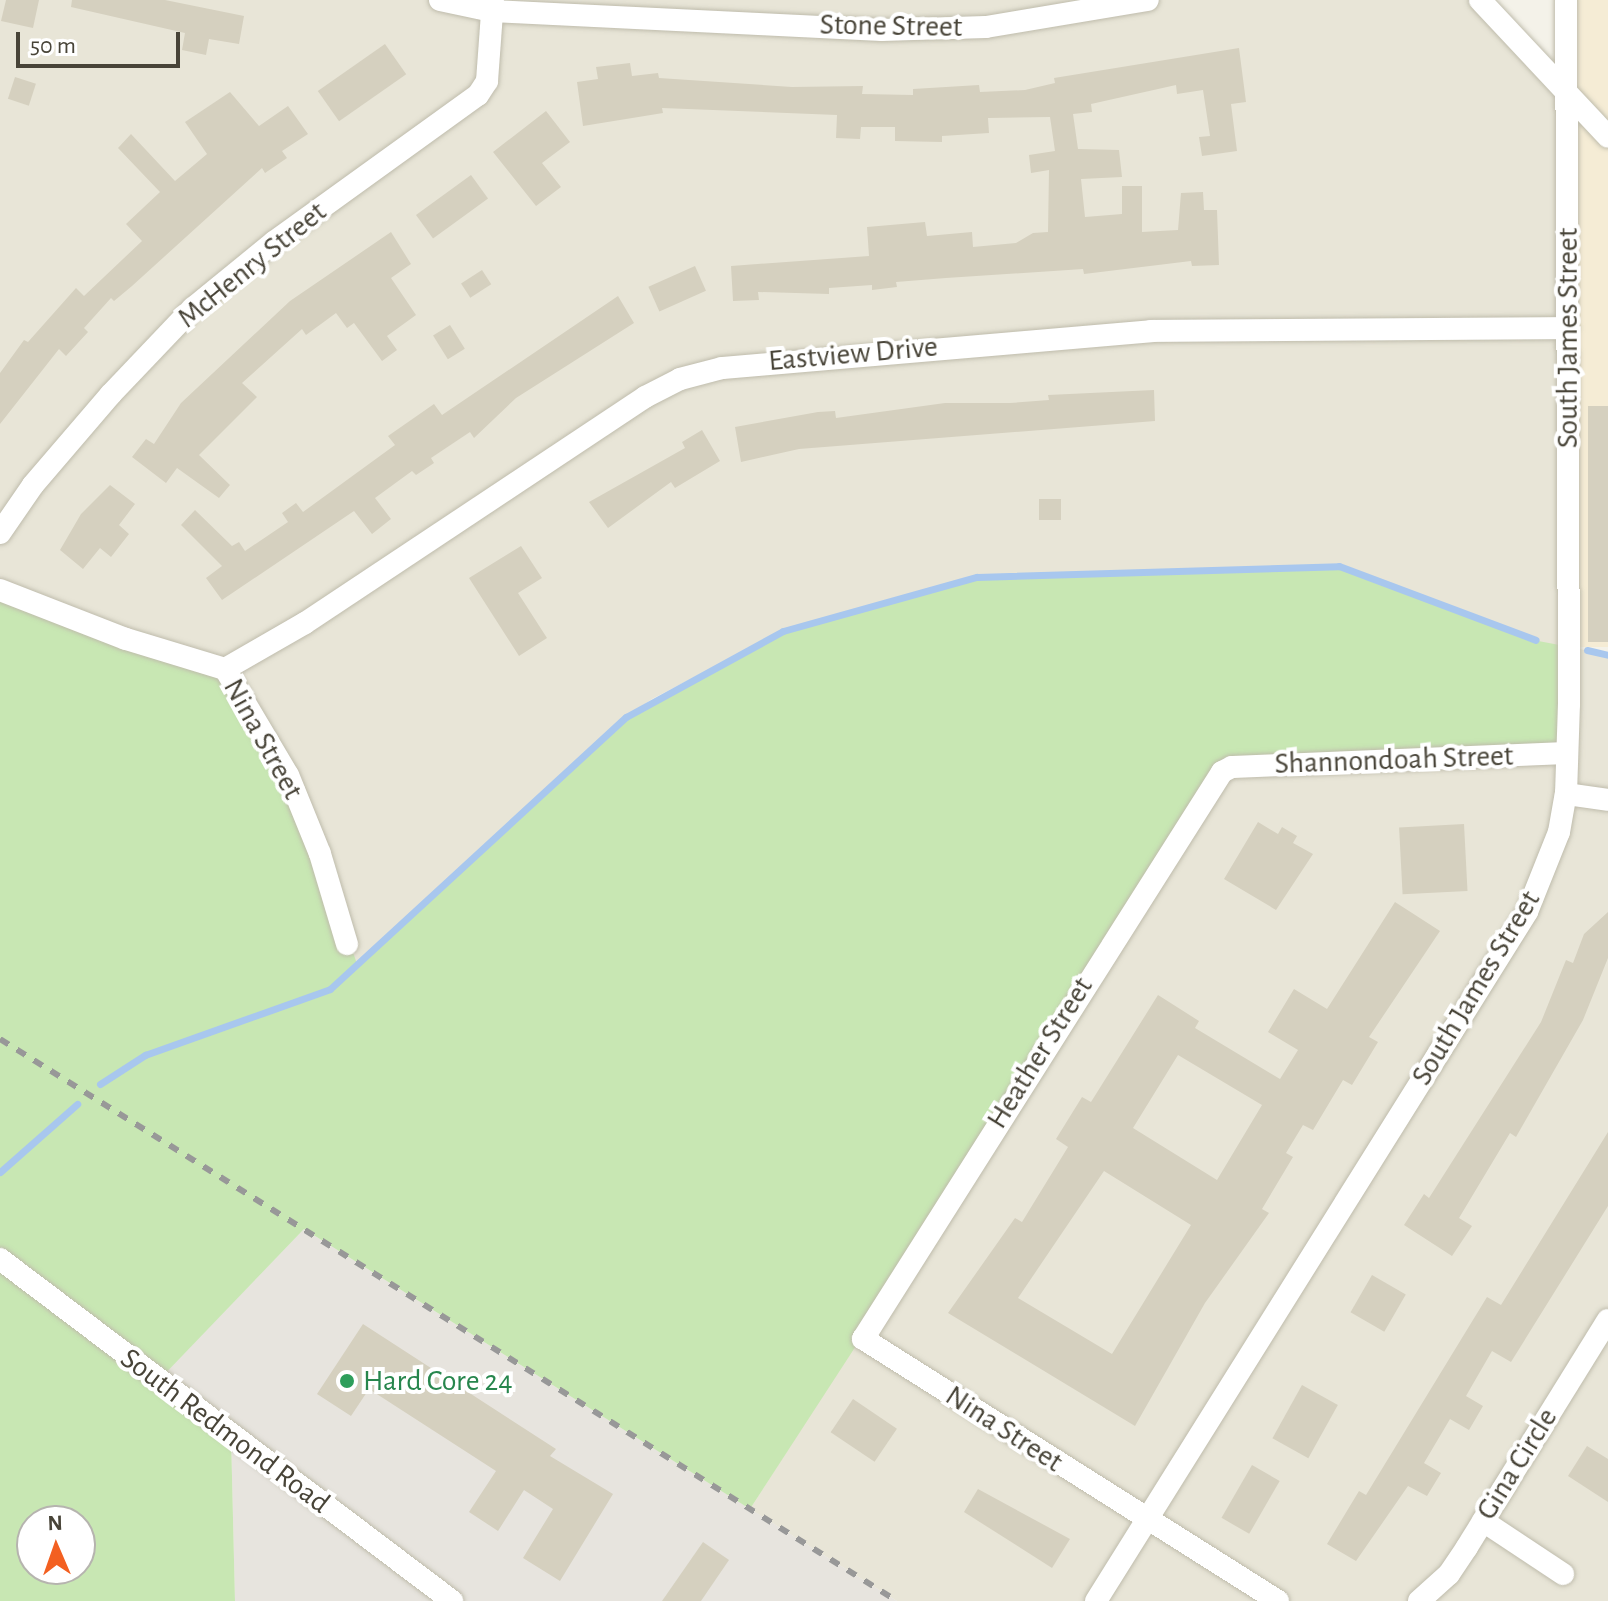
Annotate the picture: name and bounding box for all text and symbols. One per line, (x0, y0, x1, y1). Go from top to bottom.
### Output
street label: Stone Street (819, 7, 963, 45)
scale bar (20, 16, 184, 66)
text: 50 m (30, 34, 76, 58)
street label: McHenry Street (170, 194, 334, 336)
street label: South James Street (1550, 228, 1586, 448)
street label: Eastview Drive (767, 329, 939, 379)
street label: Nina Street (215, 672, 311, 806)
street label: Shannondoah Street (1274, 738, 1514, 782)
street label: South James Street (1404, 884, 1548, 1092)
street label: Heather Street (979, 971, 1101, 1135)
street label: South Redmond Road (113, 1341, 337, 1521)
place label: Hard Core 24 (363, 1363, 513, 1399)
marker: Hard Core 24 (338, 1372, 356, 1390)
street label: Nina Street (939, 1378, 1069, 1480)
street label: Gina Circle (1469, 1402, 1565, 1526)
north arrow (16, 1505, 96, 1585)
text: N (47, 1512, 63, 1534)

